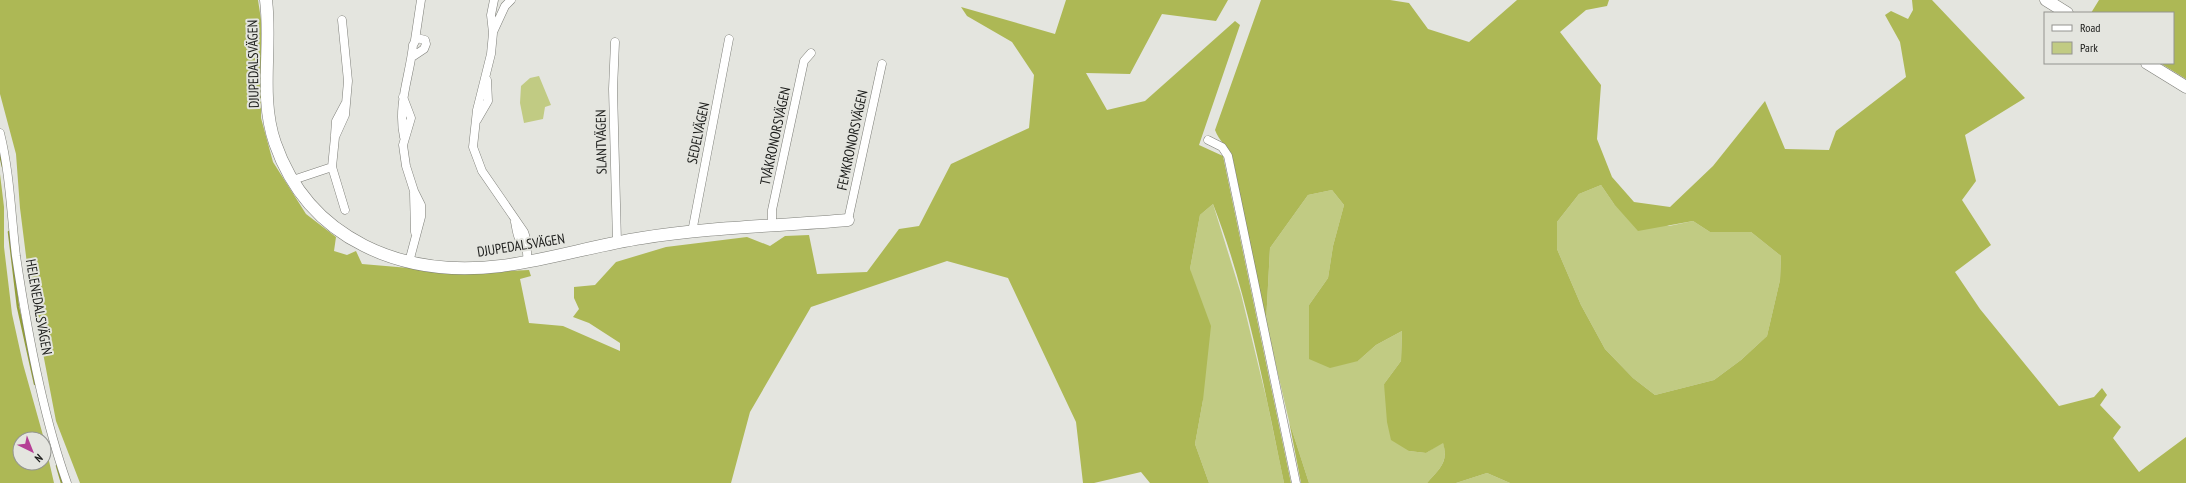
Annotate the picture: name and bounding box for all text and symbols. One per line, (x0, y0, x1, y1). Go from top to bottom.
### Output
legend (2044, 12, 2174, 64)
street label: DJUPEDALSVÄGEN (243, 20, 263, 108)
text: Road (2080, 20, 2100, 35)
text: Park (2080, 40, 2098, 55)
street label: TVÅKRONORSVÄGEN (756, 85, 794, 187)
street label: FEMKRONORSVÄGEN (833, 88, 871, 192)
street label: SEDELVÄGEN (683, 100, 713, 166)
street label: SLANTVÄGEN (591, 109, 611, 175)
street label: DJUPEDALSVÄGEN (476, 229, 566, 261)
street label: HELENEDALSVÄGEN (22, 258, 56, 356)
north arrow (12, 431, 52, 471)
text: N (32, 451, 46, 465)

